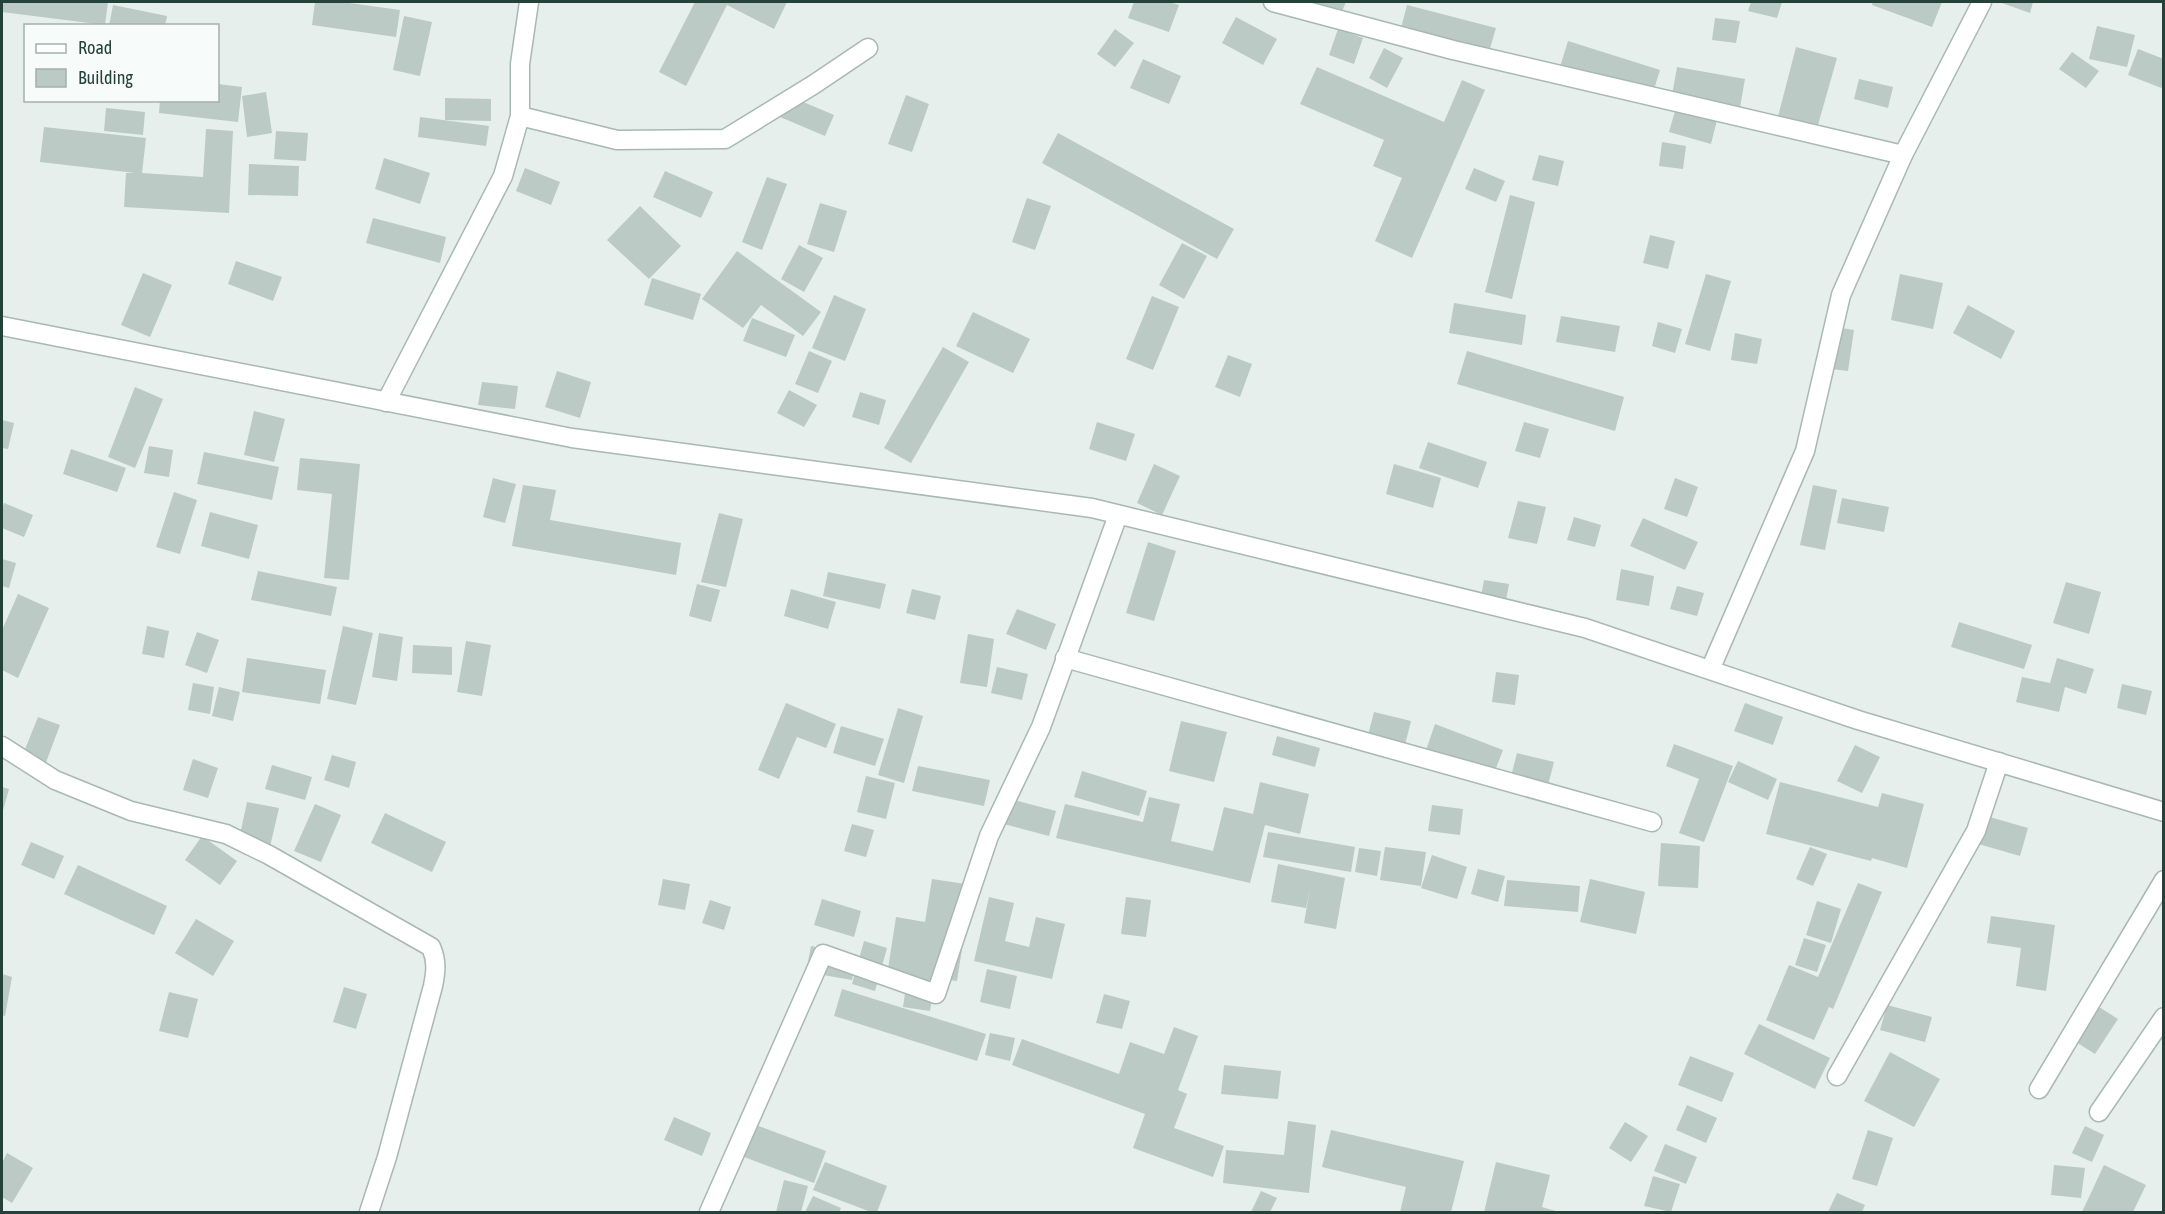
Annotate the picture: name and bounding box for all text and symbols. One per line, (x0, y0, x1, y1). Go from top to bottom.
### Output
legend (24, 24, 219, 102)
text: Road (78, 37, 112, 58)
text: Building (78, 67, 133, 88)

